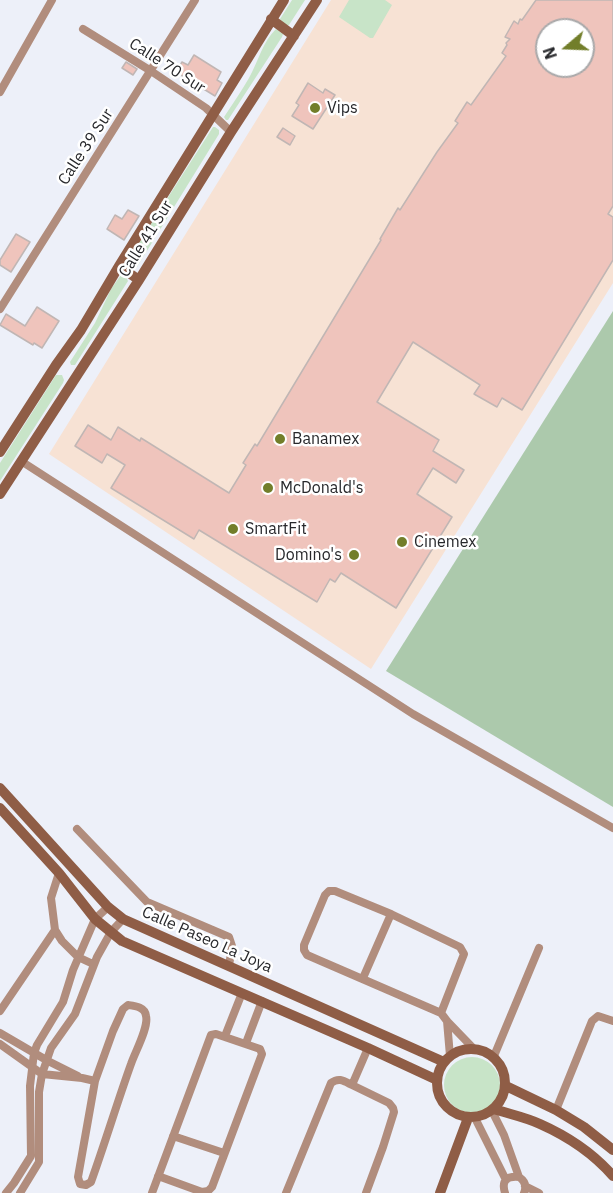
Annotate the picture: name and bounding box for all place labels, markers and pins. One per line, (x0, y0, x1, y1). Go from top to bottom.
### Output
place label: Vips (327, 98, 358, 118)
marker: Vips (308, 101, 322, 115)
place label: Banamex (292, 429, 359, 449)
marker: Banamex (273, 432, 287, 446)
place label: McDonald's (280, 478, 364, 498)
marker: McDonald's (261, 481, 275, 495)
place label: SmartFit (245, 519, 307, 539)
marker: SmartFit (226, 522, 240, 536)
place label: Cinemex (414, 532, 476, 552)
marker: Cinemex (395, 535, 409, 549)
place label: Domino's (275, 545, 342, 565)
marker: Domino's (347, 548, 361, 562)

